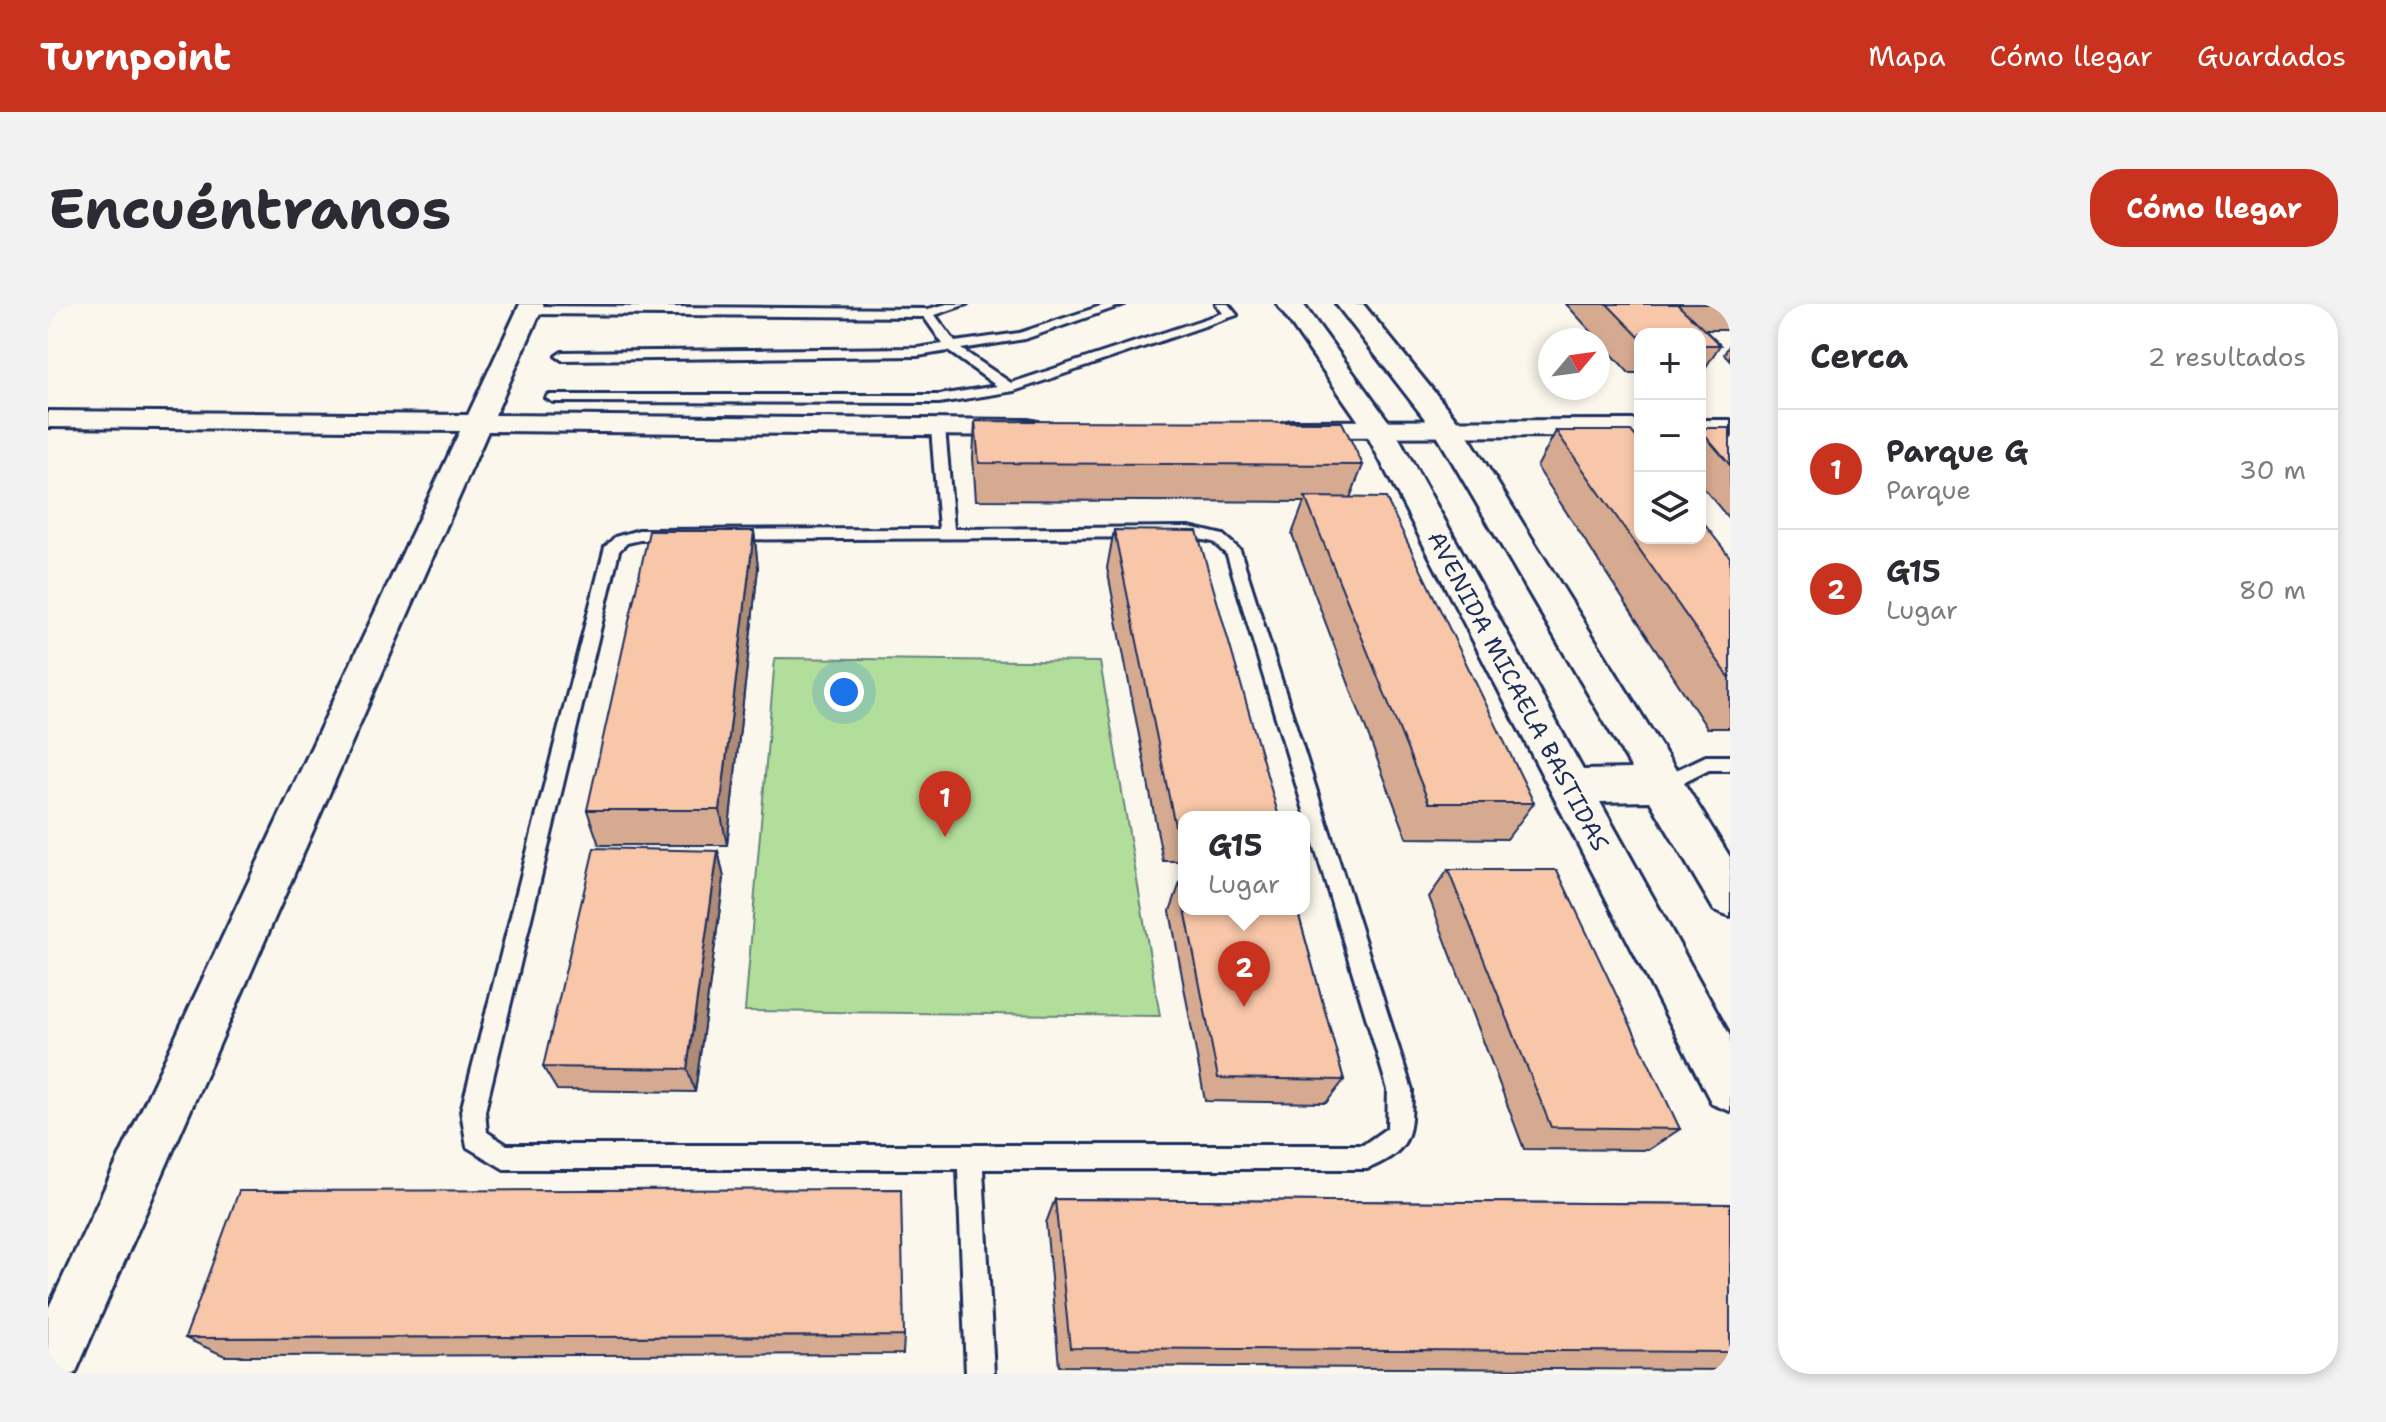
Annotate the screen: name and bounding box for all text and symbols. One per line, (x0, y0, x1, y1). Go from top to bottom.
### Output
text: Turnpoint (40, 31, 231, 82)
text: Mapa (1868, 37, 1946, 75)
text: Cómo llegar (1990, 37, 2153, 75)
text: Guardados (2197, 37, 2346, 75)
button: Cómo llegar (2090, 169, 2338, 247)
text: Encuéntranos (48, 171, 451, 246)
north arrow (1538, 328, 1610, 400)
map controls (1634, 328, 1706, 544)
button: + (1634, 328, 1706, 400)
text: Cerca (1810, 333, 1908, 379)
text: 2 resultados (2147, 339, 2306, 374)
button: − (1634, 400, 1706, 472)
text: Parque G (1886, 431, 2028, 472)
text: 1 (1830, 452, 1842, 487)
text: 30 m (2239, 452, 2306, 487)
button: layers (1634, 472, 1706, 544)
text: Parque (1886, 472, 1971, 507)
street label: AVENIDA MICAELA BASTIDAS (1420, 525, 1616, 857)
text: G15 (1886, 551, 1941, 592)
text: 2 (1827, 572, 1845, 607)
text: 80 m (2239, 572, 2306, 607)
text: Lugar (1886, 592, 1958, 627)
your location (824, 672, 864, 712)
pin: 1 (919, 771, 971, 837)
popup (1178, 811, 1310, 915)
text: G15 (1208, 825, 1263, 866)
text: Lugar (1208, 866, 1280, 901)
pin: 2 (1218, 941, 1270, 1007)

